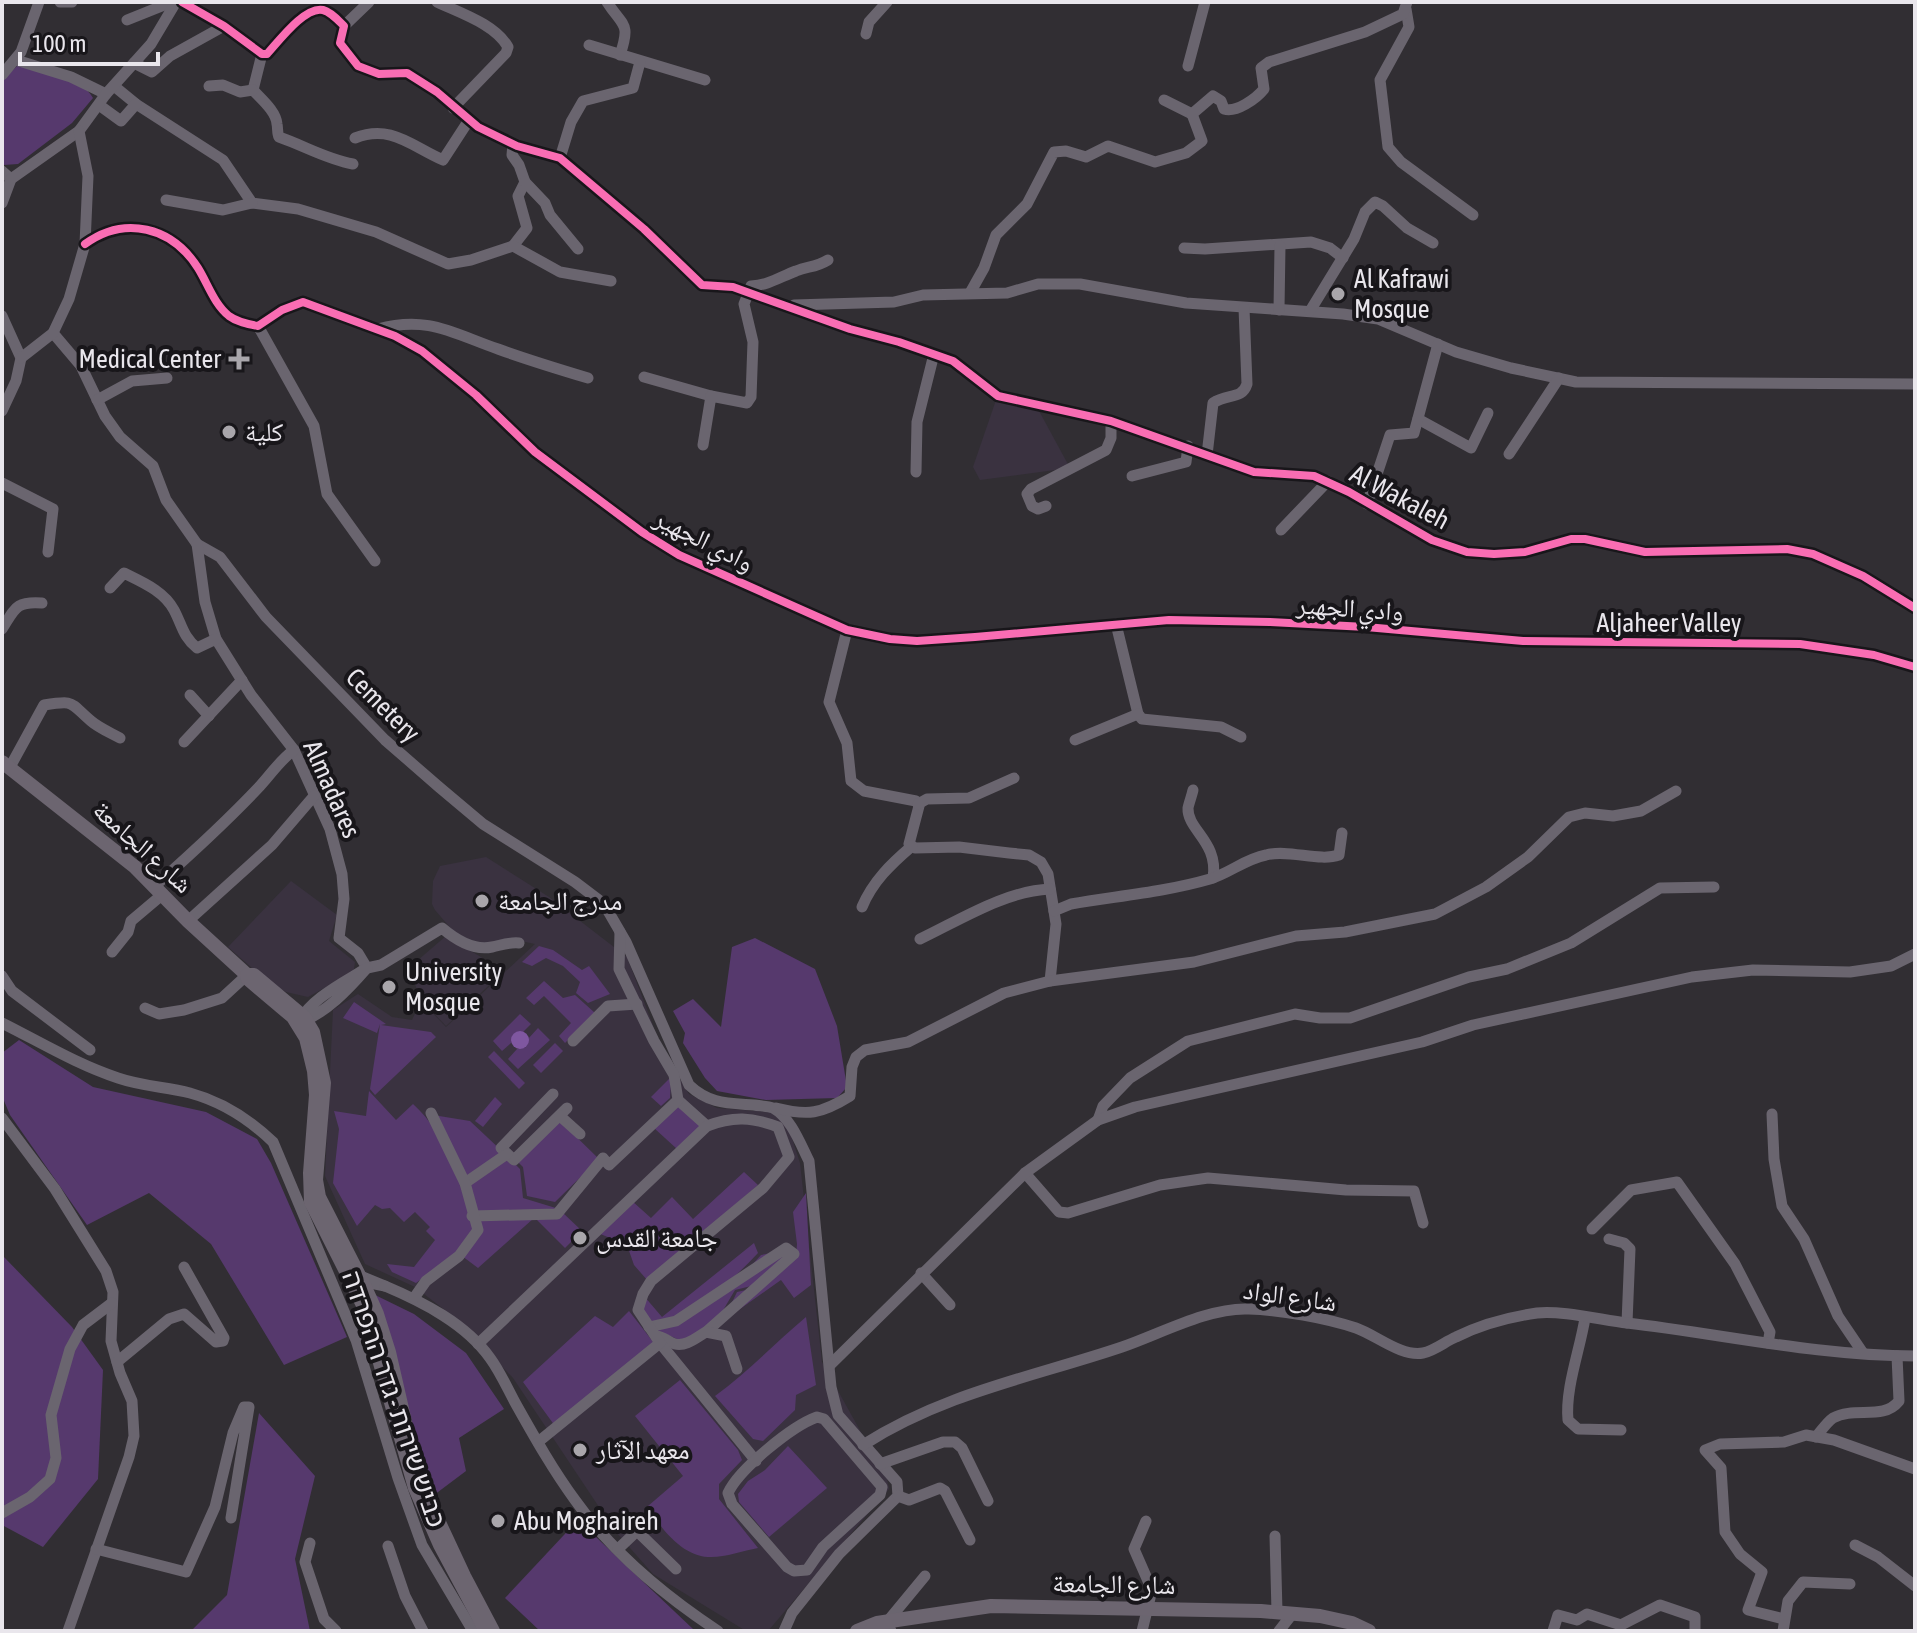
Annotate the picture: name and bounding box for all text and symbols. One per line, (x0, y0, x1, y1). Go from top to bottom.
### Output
scale bar (20, 16, 158, 66)
text: 100 m (32, 30, 86, 57)
place label: Al Kafrawi Mosque (1354, 264, 1449, 324)
marker: Al Kafrawi Mosque (1329, 285, 1347, 303)
place label: Medical Center (79, 344, 221, 374)
marker: Medical Center (228, 348, 250, 370)
place label: كلية (245, 417, 283, 447)
marker: كلية (220, 423, 238, 441)
street label: Al Wakaleh (1345, 458, 1455, 536)
street label: وادي الجهير (646, 502, 759, 583)
street label: وادي الجهير (1294, 589, 1405, 632)
street label: Aljaheer Valley (1597, 608, 1742, 638)
street label: Cemetery (340, 662, 426, 748)
street label: Almadares (297, 736, 367, 842)
street label: شارع الجامعة (87, 795, 199, 900)
place label: مدرج الجامعة (498, 886, 622, 917)
marker: مدرج الجامعة (473, 892, 491, 910)
place label: University Mosque (405, 957, 503, 1017)
marker: University Mosque (380, 978, 398, 996)
place label: جامعة القدس (596, 1223, 717, 1254)
marker: جامعة القدس (571, 1229, 589, 1247)
street label: כביש שירות - גדר ההפרדה (336, 1267, 452, 1531)
street label: شارع الواد (1241, 1275, 1339, 1318)
place label: معهد الآثار (595, 1435, 690, 1465)
marker: معهد الآثار (571, 1441, 589, 1459)
place label: Abu Moghaireh (514, 1506, 659, 1536)
marker: Abu Moghaireh (489, 1512, 507, 1530)
street label: شارع الجامعة (1052, 1568, 1176, 1601)

